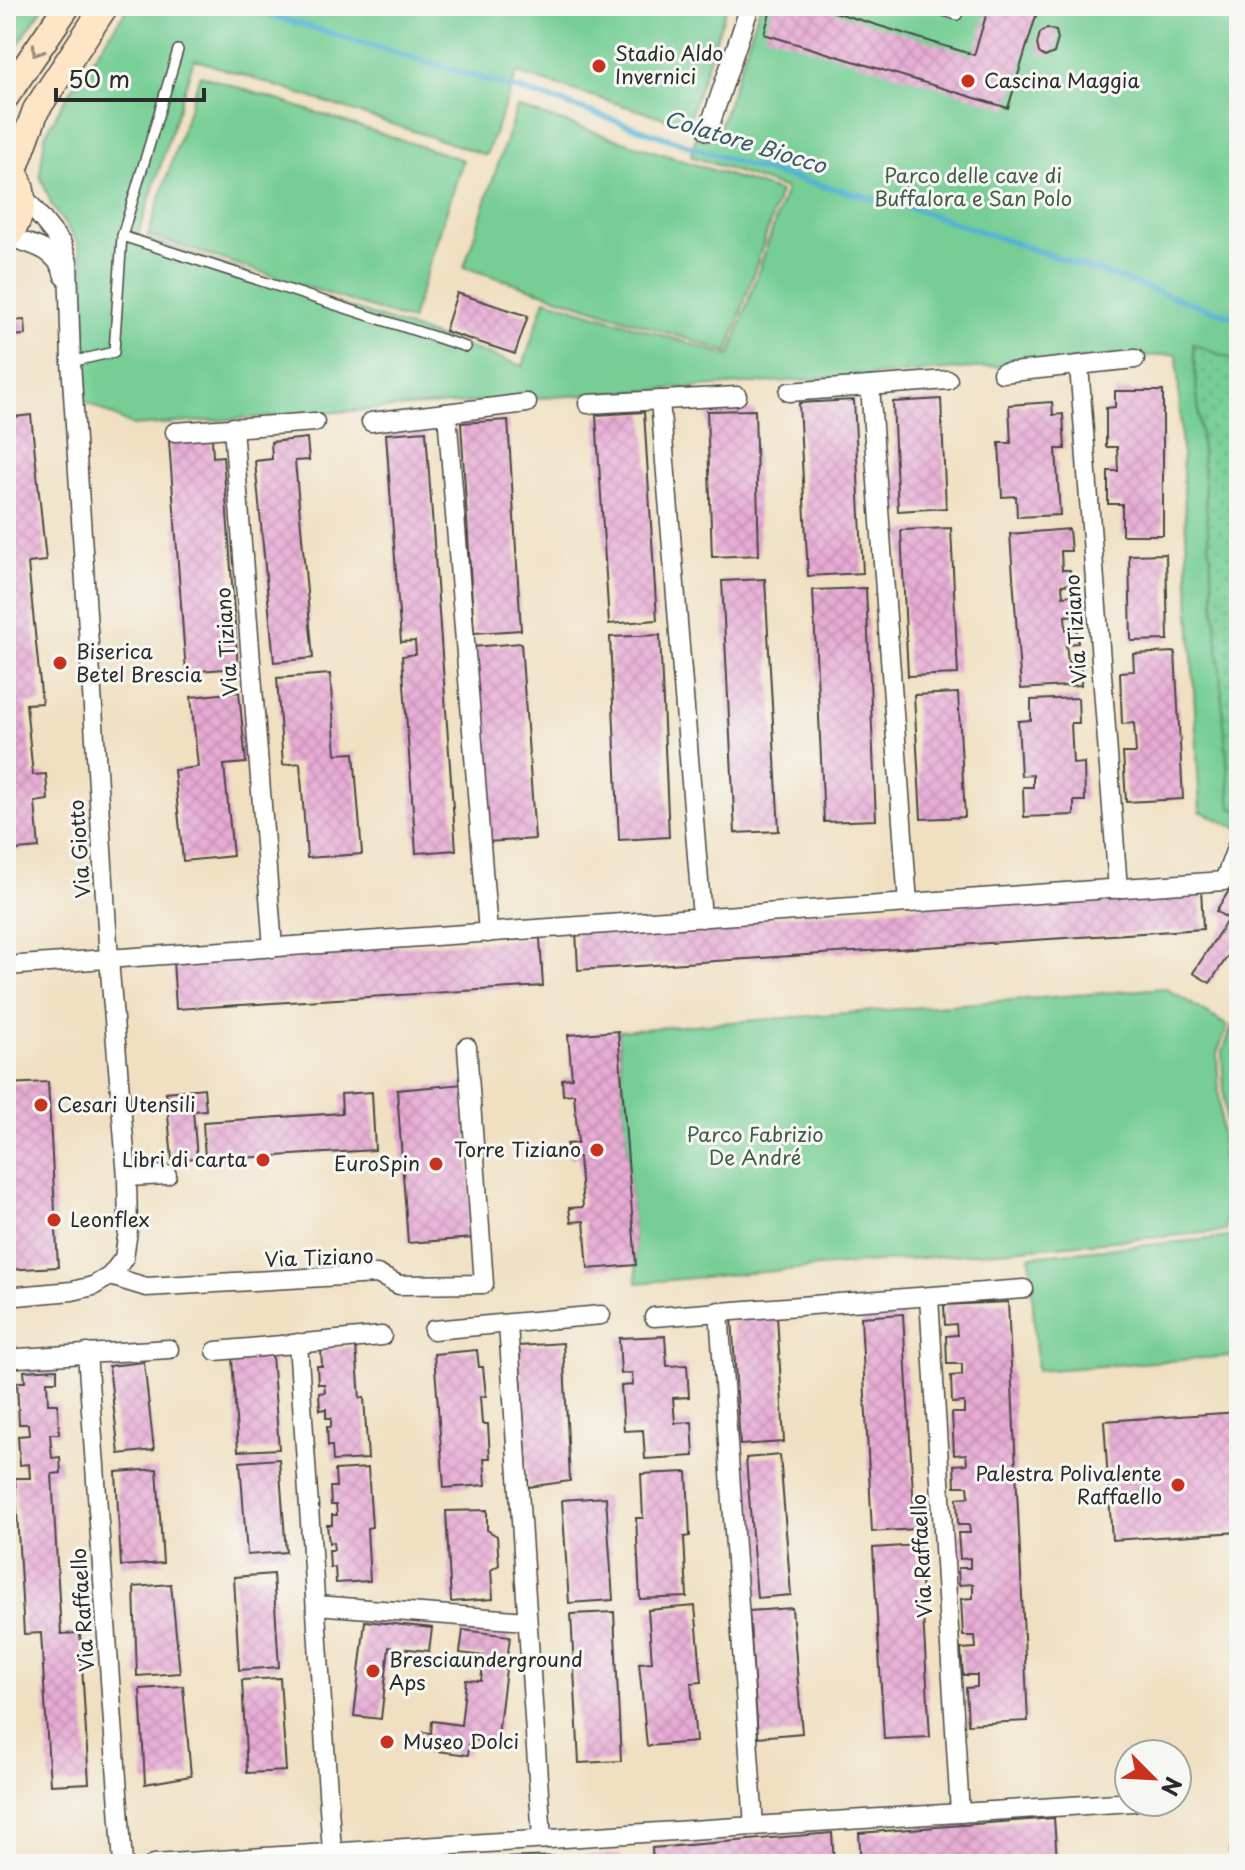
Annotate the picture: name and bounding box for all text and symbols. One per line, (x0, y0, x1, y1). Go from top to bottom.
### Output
place label: Stadio Aldo Invernici (615, 38, 723, 91)
one-way arrow (32, 43, 47, 57)
scale bar (56, 52, 204, 102)
marker: Stadio Aldo Invernici (590, 57, 608, 75)
text: 50 m (68, 60, 130, 96)
place label: Cascina Maggia (984, 65, 1140, 95)
marker: Cascina Maggia (959, 72, 977, 90)
water label: Colatore Biocco (660, 100, 831, 181)
park label: Parco delle cave di Buffalora e San Polo (874, 160, 1072, 213)
street label: Via Tiziano (1056, 574, 1094, 685)
street label: Via Tiziano (207, 587, 245, 698)
place label: Biserica Betel Brescia (76, 636, 203, 689)
marker: Biserica Betel Brescia (51, 654, 69, 672)
street label: Via Giotto (61, 799, 97, 899)
place label: Cesari Utensili (57, 1089, 196, 1119)
marker: Cesari Utensili (32, 1096, 50, 1114)
park label: Parco Fabrizio De André (686, 1119, 824, 1172)
place label: Torre Tiziano (454, 1134, 581, 1164)
marker: Torre Tiziano (588, 1141, 606, 1159)
place label: Libri di carta (122, 1144, 248, 1174)
place label: EuroSpin (334, 1148, 420, 1178)
marker: Libri di carta (254, 1151, 272, 1169)
marker: EuroSpin (427, 1155, 445, 1173)
place label: Leonflex (70, 1204, 150, 1234)
marker: Leonflex (45, 1211, 63, 1229)
street label: Via Tiziano (264, 1240, 374, 1274)
place label: Palestra Polivalente Raffaello (975, 1458, 1162, 1511)
marker: Palestra Polivalente Raffaello (1169, 1476, 1187, 1494)
street label: Via Raffaello (903, 1493, 939, 1619)
street label: Via Raffaello (63, 1547, 101, 1673)
place label: Bresciaunderground Aps (389, 1644, 583, 1697)
marker: Bresciaunderground Aps (364, 1662, 382, 1680)
place label: Museo Dolci (403, 1726, 519, 1756)
marker: Museo Dolci (378, 1733, 396, 1751)
north arrow (1113, 1738, 1193, 1818)
text: N (1154, 1772, 1191, 1801)

